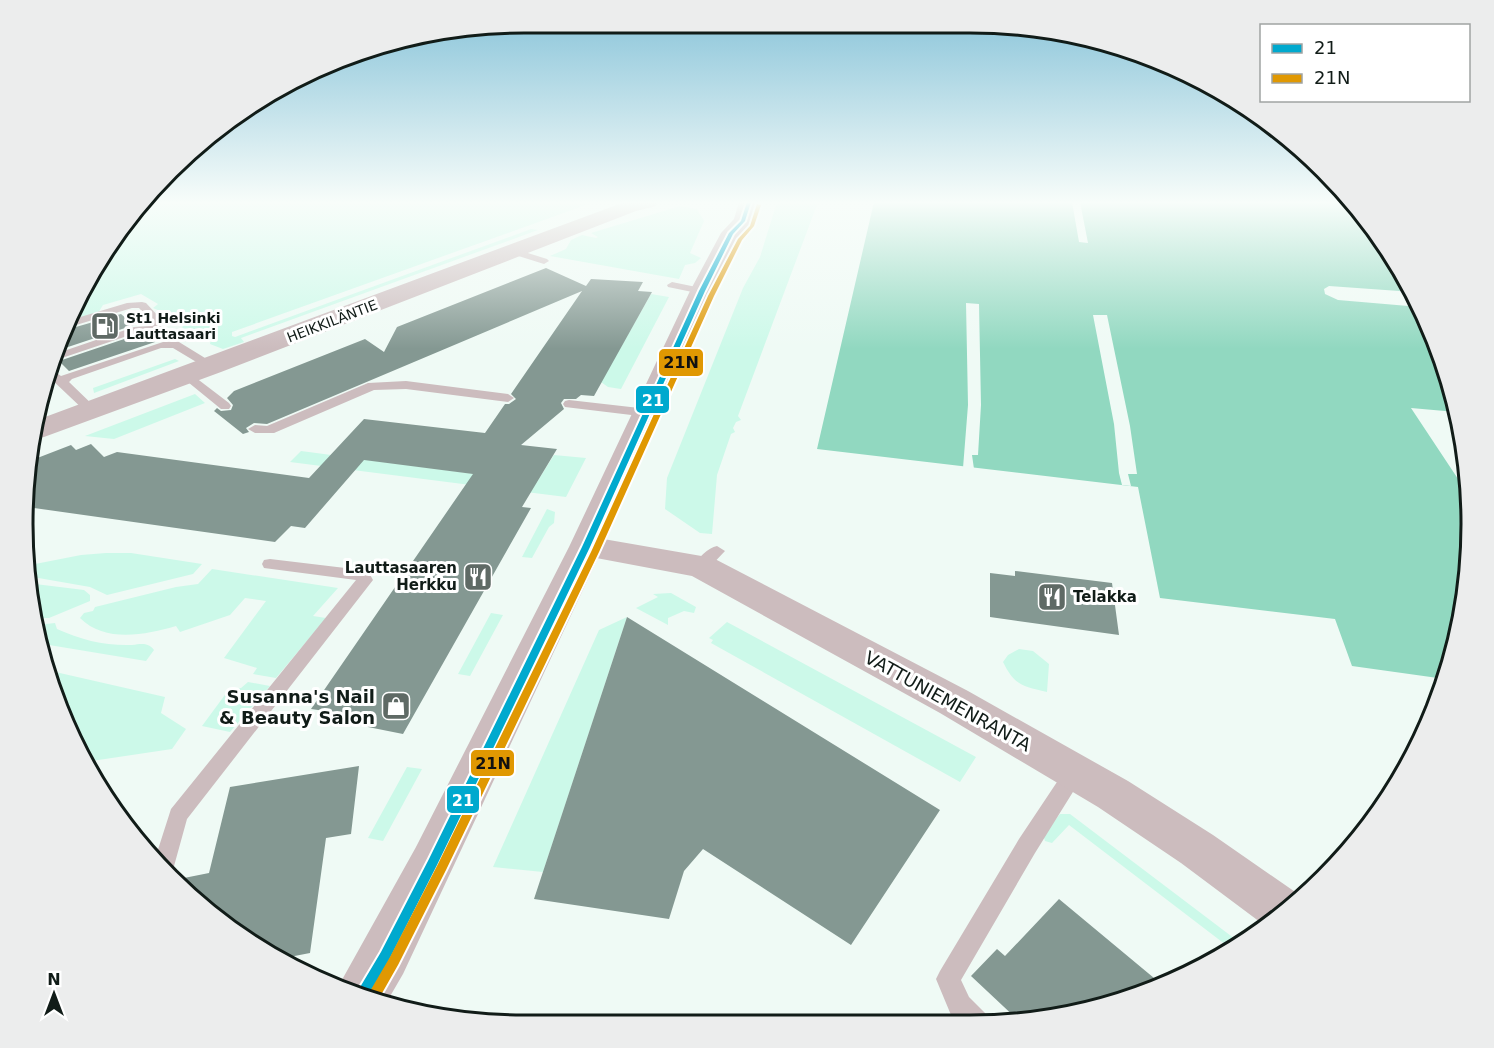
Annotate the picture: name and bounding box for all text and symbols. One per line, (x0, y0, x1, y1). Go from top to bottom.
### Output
legend (1260, 24, 1470, 102)
text: 21 (1314, 37, 1337, 58)
text: 21N (1314, 67, 1350, 88)
street label: HEIKKILÄNTIE (284, 295, 380, 346)
fuel station icon: St1 Helsinki Lauttasaari (89, 310, 121, 342)
place label: St1 Helsinki Lauttasaari (126, 310, 221, 342)
line badge: 21N (658, 348, 704, 377)
text: 21N (663, 353, 699, 372)
line badge: 21 (635, 385, 670, 414)
text: 21 (642, 391, 664, 410)
place label: Lauttasaaren Herkku (345, 559, 457, 594)
restaurant icon: Lauttasaaren Herkku (462, 561, 494, 593)
restaurant icon: Telakka (1036, 581, 1068, 613)
place label: Telakka (1073, 588, 1137, 606)
street label: VATTUNIEMENRANTA (861, 647, 1035, 756)
place label: Susanna's Nail & Beauty Salon (219, 686, 375, 728)
shop icon: Susanna's Nail & Beauty Salon (380, 690, 412, 722)
line badge: 21N (470, 749, 515, 777)
text: 21N (475, 754, 511, 773)
line badge: 21 (446, 785, 480, 814)
text: 21 (452, 791, 474, 810)
north arrow (24, 964, 84, 1024)
text: N (47, 970, 61, 989)

